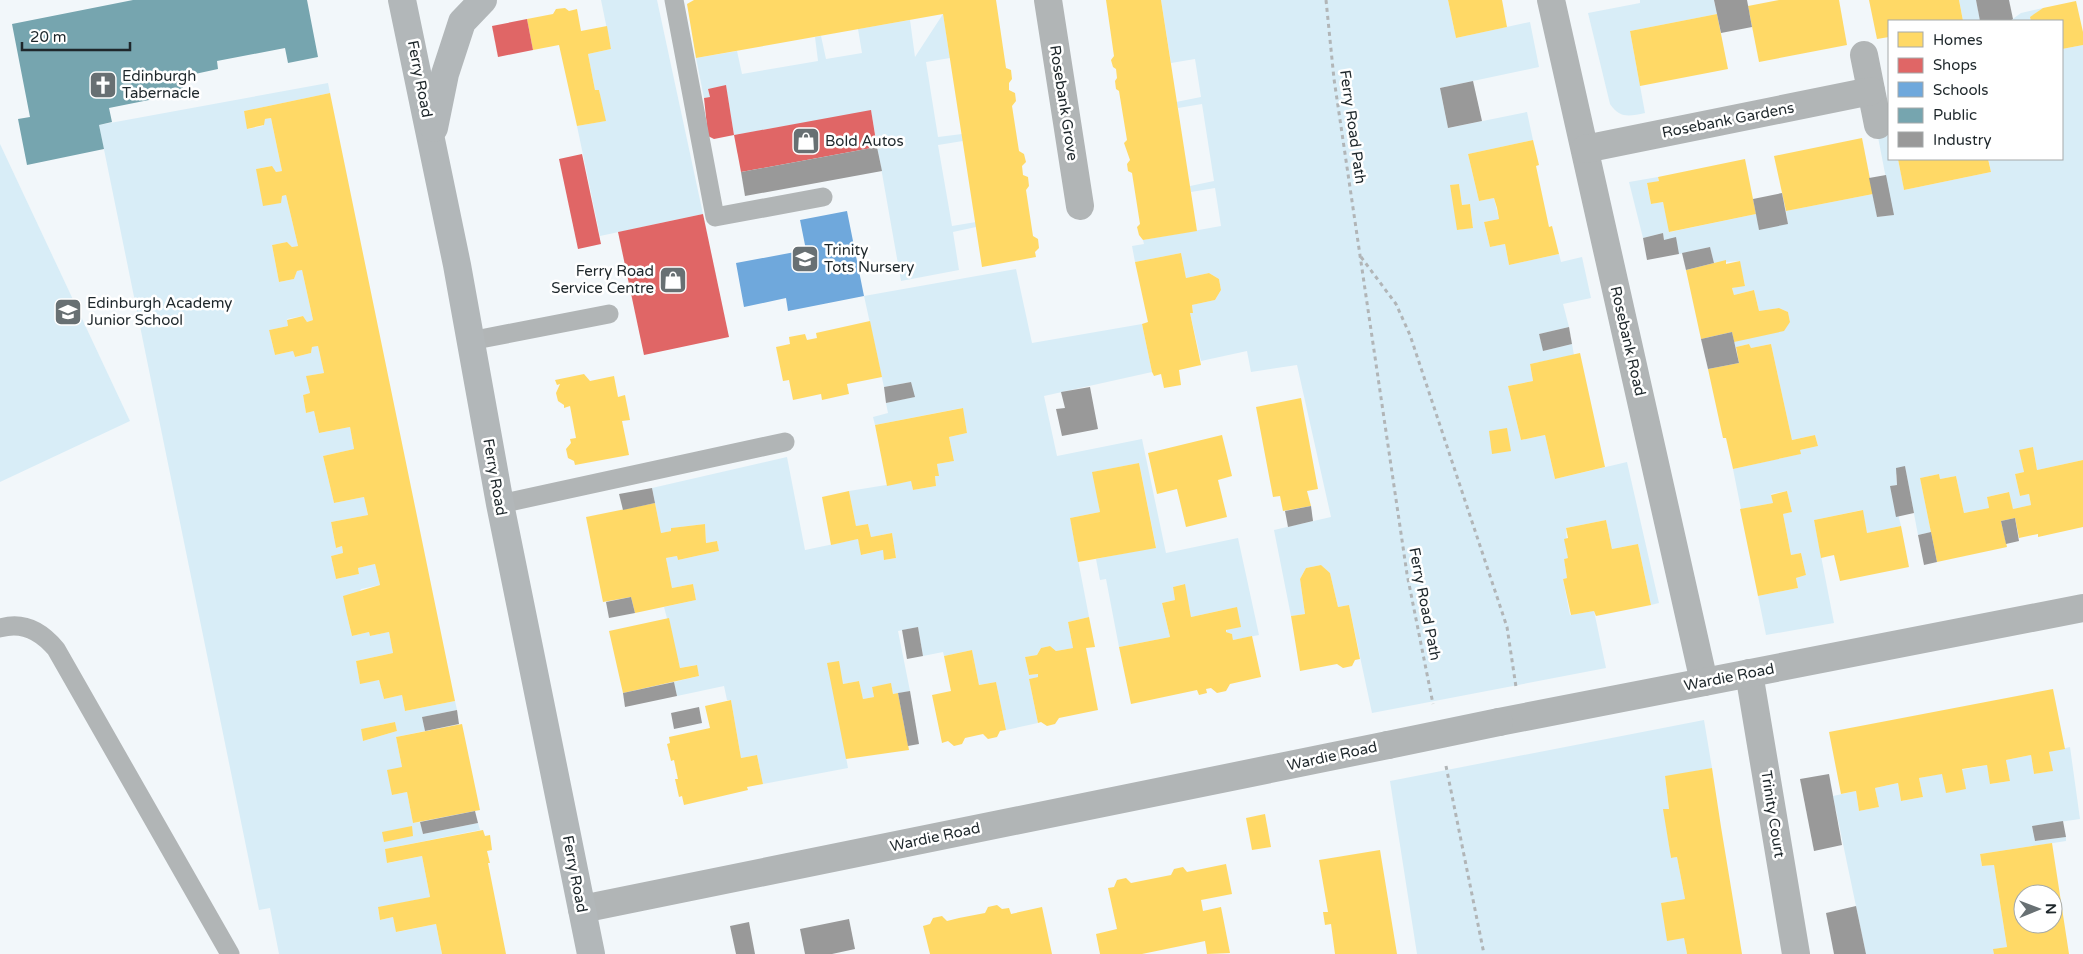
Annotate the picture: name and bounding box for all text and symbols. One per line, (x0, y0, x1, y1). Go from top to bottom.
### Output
scale bar (22, 20, 130, 52)
legend (1888, 20, 2063, 160)
text: 20 m (30, 28, 67, 46)
text: Homes (1933, 31, 1983, 49)
street label: Ferry Road (404, 39, 436, 119)
street label: Rosebank Grove (1046, 44, 1082, 162)
text: Shops (1933, 56, 1977, 74)
place label: Edinburgh Tabernacle (122, 67, 200, 102)
street label: Ferry Road Path (1336, 69, 1370, 185)
church icon: Edinburgh Tabernacle (88, 70, 118, 100)
text: Schools (1933, 81, 1989, 99)
street label: Rosebank Gardens (1660, 98, 1796, 142)
text: Public (1933, 106, 1977, 124)
shop icon: Bold Autos (791, 126, 821, 156)
text: Industry (1933, 131, 1992, 149)
place label: Bold Autos (825, 132, 904, 150)
place label: Trinity Tots Nursery (824, 241, 914, 276)
school or university icon: Trinity Tots Nursery (790, 244, 820, 274)
place label: Ferry Road Service Centre (551, 262, 654, 297)
shop icon: Ferry Road Service Centre (658, 265, 688, 295)
street label: Rosebank Road (1607, 284, 1649, 398)
place label: Edinburgh Academy Junior School (87, 294, 232, 329)
school or university icon: Edinburgh Academy Junior School (53, 297, 83, 327)
street label: Ferry Road (479, 437, 511, 517)
street label: Ferry Road Path (1405, 546, 1445, 662)
street label: Wardie Road (1682, 659, 1776, 695)
street label: Wardie Road (1285, 738, 1379, 774)
street label: Trinity Court (1757, 769, 1789, 859)
street label: Wardie Road (888, 819, 982, 855)
street label: Ferry Road (559, 834, 591, 914)
north arrow (2013, 884, 2063, 934)
text: N (2042, 903, 2059, 915)

